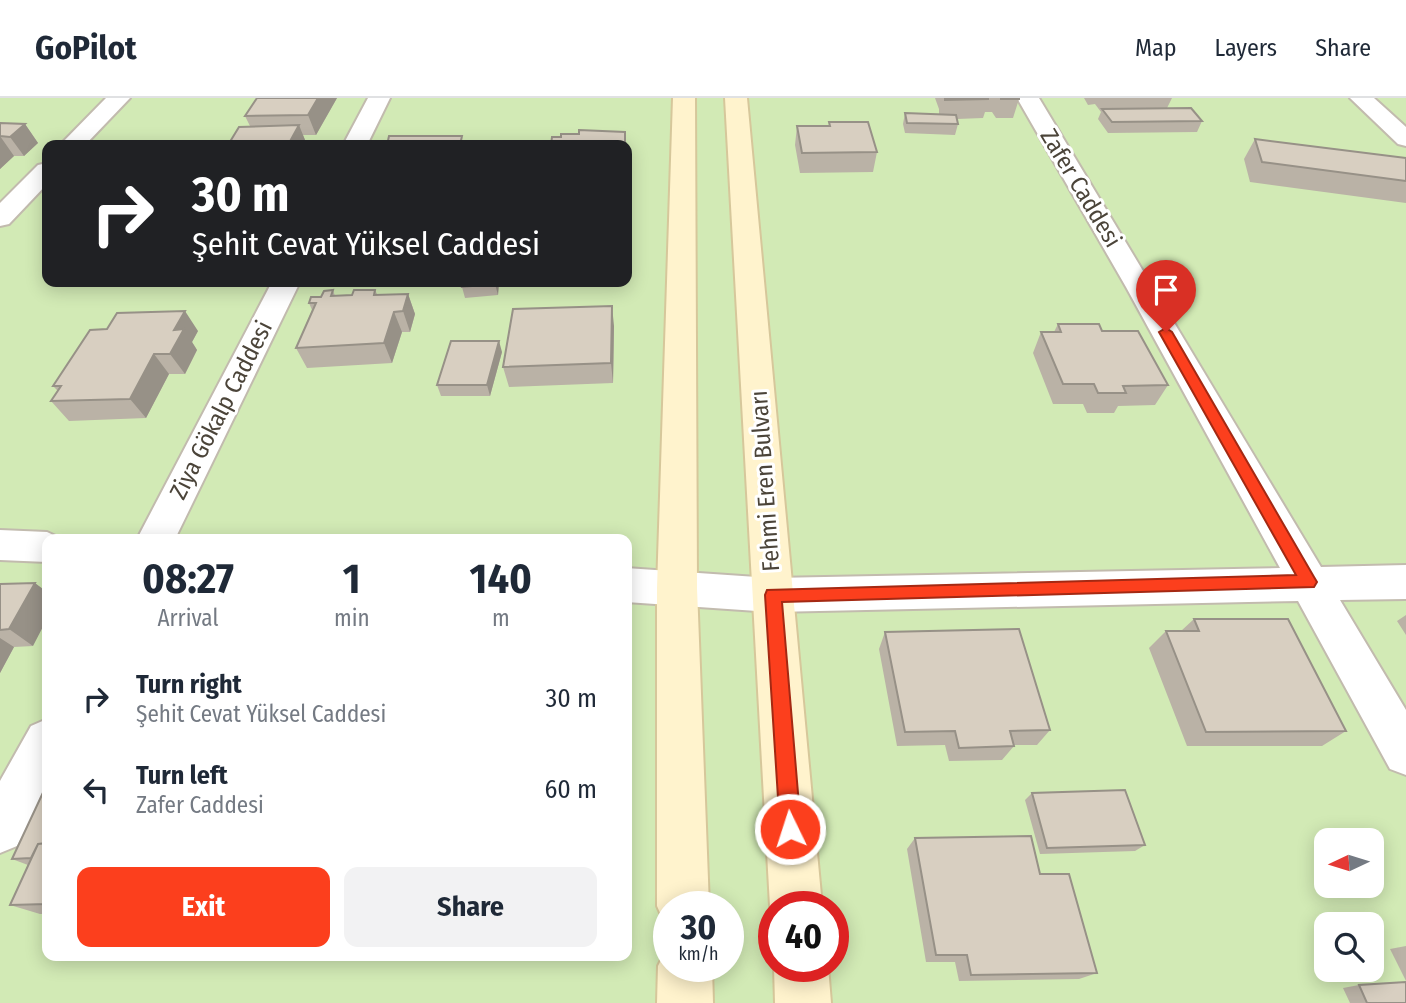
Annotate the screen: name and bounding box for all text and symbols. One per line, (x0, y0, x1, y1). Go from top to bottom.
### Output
text: GoPilot (35, 28, 137, 68)
text: Map (1135, 34, 1177, 62)
text: Layers (1215, 34, 1277, 62)
text: Share (1315, 34, 1371, 62)
street label: Zafer Caddesi (1035, 124, 1127, 252)
text: 30 m (192, 165, 290, 224)
icon: right (77, 168, 168, 259)
text: Şehit Cevat Yüksel Caddesi (192, 225, 540, 263)
pin (1136, 260, 1196, 332)
icon: arrive (1147, 271, 1185, 309)
street label: Ziya Gökalp Caddesi (164, 316, 278, 504)
street label: Fehmi Eren Bulvarı (745, 389, 785, 573)
text: 08:27 (142, 554, 234, 604)
text: 1 (343, 554, 361, 604)
text: 140 (470, 554, 532, 604)
text: Arrival (157, 604, 218, 632)
text: min (334, 604, 370, 632)
text: m (492, 604, 510, 632)
text: Turn right (136, 669, 242, 700)
icon: right (77, 680, 115, 718)
text: 30 m (546, 683, 597, 714)
text: Şehit Cevat Yüksel Caddesi (136, 700, 386, 728)
text: Turn left (136, 760, 228, 791)
icon: left (77, 771, 115, 809)
text: 60 m (544, 774, 597, 805)
text: Zafer Caddesi (136, 791, 264, 819)
position arrow (753, 792, 827, 866)
north arrow (1314, 828, 1384, 898)
map controls (1314, 828, 1384, 982)
button: Exit (77, 867, 330, 947)
button: Share (344, 867, 597, 947)
speed limit sign: 40 (758, 891, 849, 982)
text: 30 (681, 906, 716, 948)
button: search (1314, 912, 1384, 982)
text: km/h (678, 943, 719, 965)

